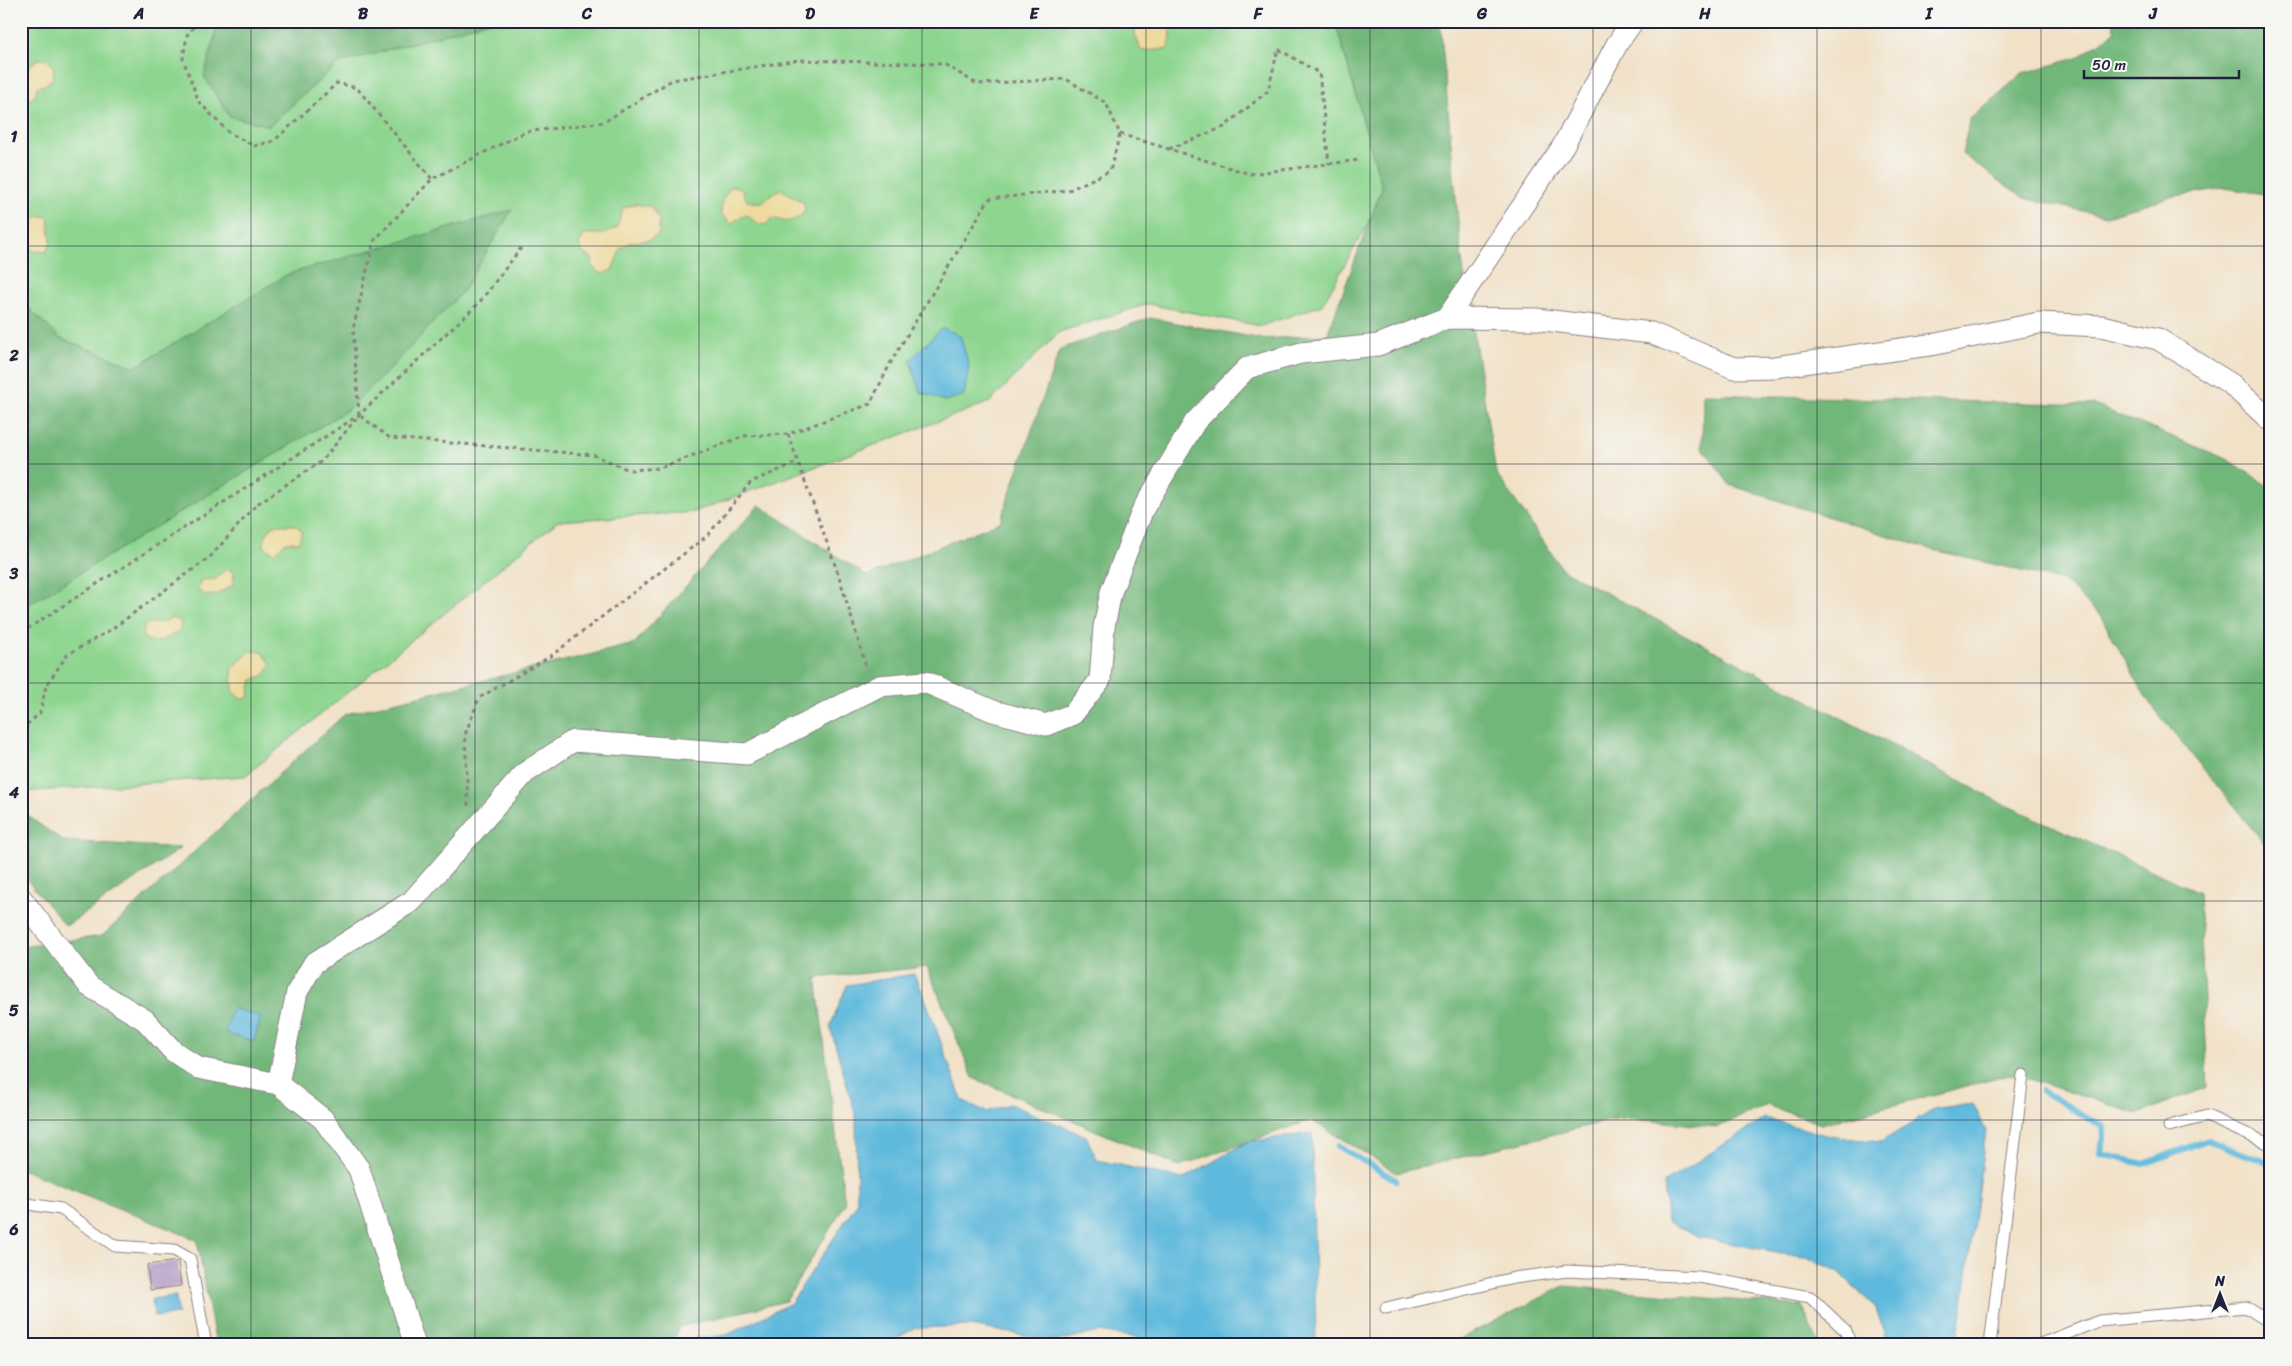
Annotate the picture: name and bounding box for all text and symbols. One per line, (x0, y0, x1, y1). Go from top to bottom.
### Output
text: A (133, 0, 144, 28)
text: B (358, 0, 369, 28)
text: C (581, 0, 593, 28)
text: D (805, 0, 815, 28)
text: E (1030, 0, 1040, 28)
text: F (1253, 0, 1264, 28)
text: G (1476, 0, 1488, 28)
text: H (1698, 0, 1711, 28)
text: I (1925, 0, 1934, 28)
text: J (2148, 0, 2158, 28)
scale bar (2084, 48, 2240, 80)
text: 50 m (2092, 52, 2127, 78)
text: 1 (11, 122, 18, 151)
text: 2 (8, 341, 19, 370)
text: 3 (9, 559, 19, 588)
text: 4 (8, 778, 19, 807)
text: 5 (9, 996, 19, 1025)
text: 6 (8, 1215, 19, 1244)
north arrow (2194, 1268, 2244, 1318)
text: N (2214, 1269, 2225, 1294)

